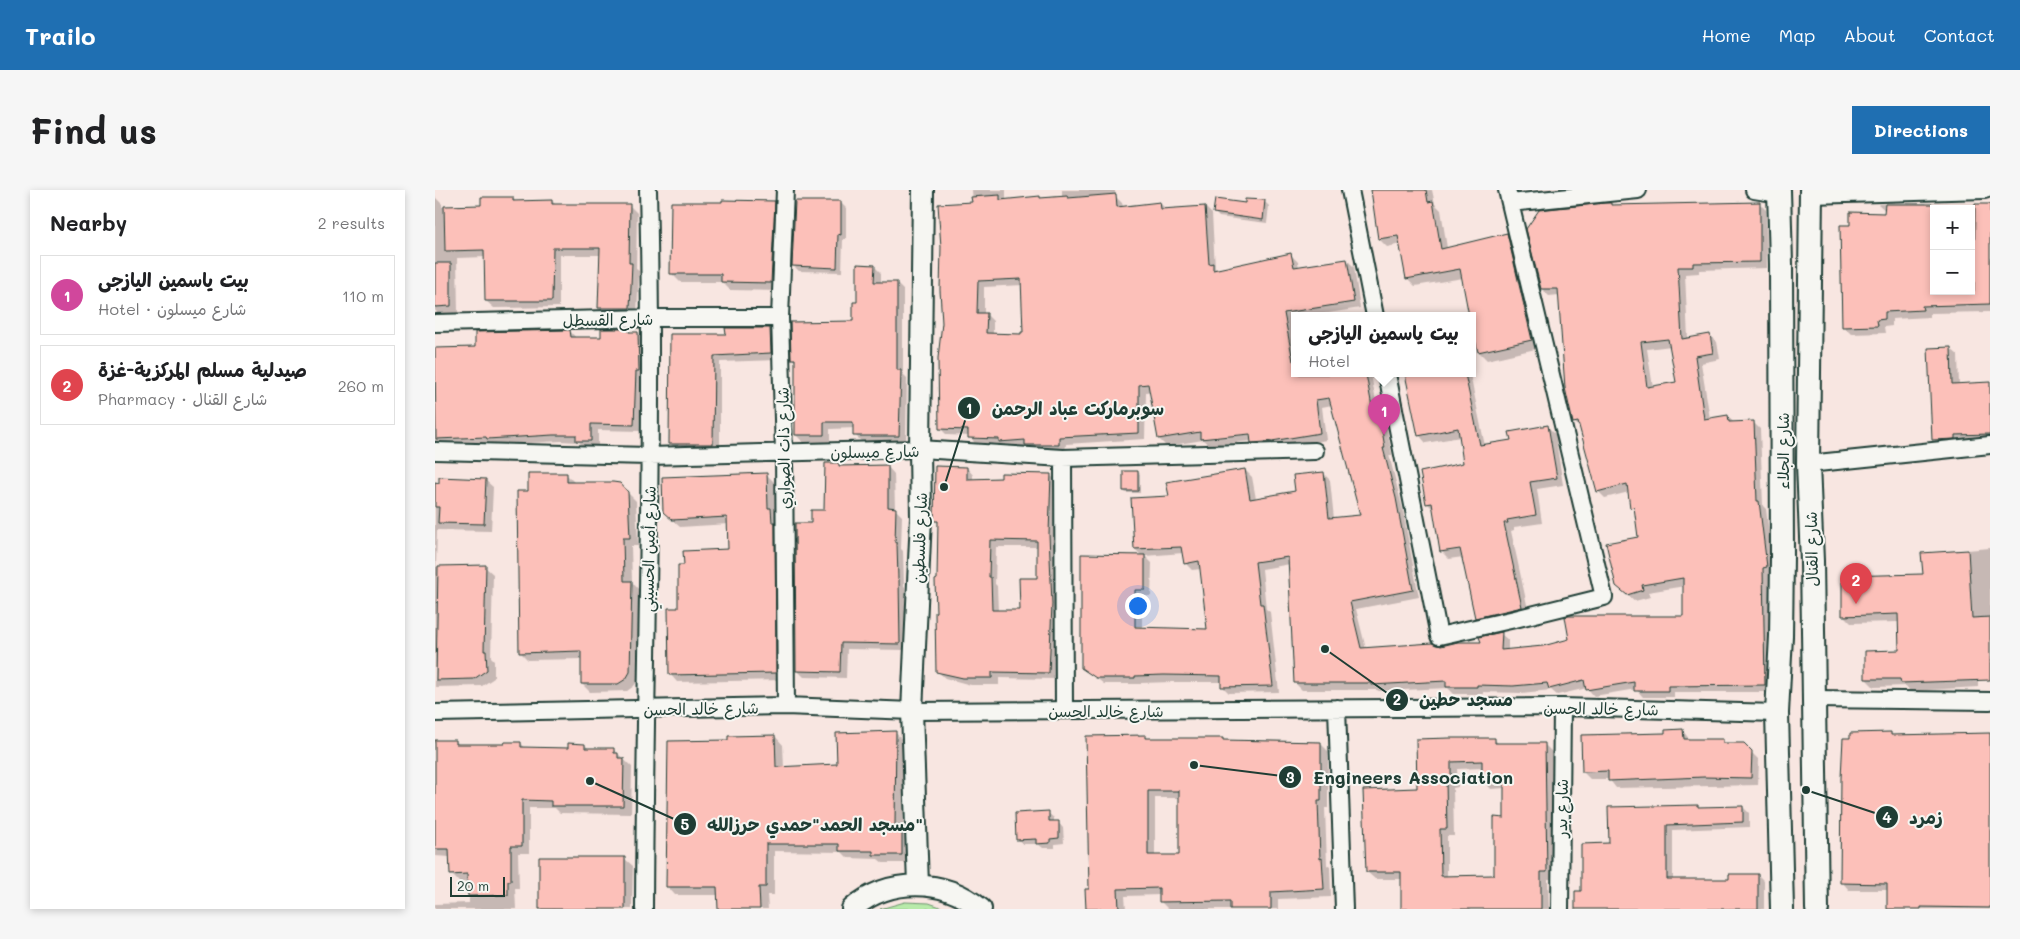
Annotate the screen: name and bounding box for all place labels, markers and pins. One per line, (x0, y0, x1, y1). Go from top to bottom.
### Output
callout: سوبرماركت عباد الرحمن (957, 392, 1174, 425)
pin: 1 (1368, 394, 1400, 435)
pin: 2 (1840, 563, 1872, 604)
callout: مسجد حطين (1384, 684, 1523, 717)
callout: Engineers Association (1278, 761, 1523, 794)
callout: زمرد (1874, 801, 1953, 834)
callout: مسجد الحمد"حمدي حرزالله" (672, 808, 933, 841)

